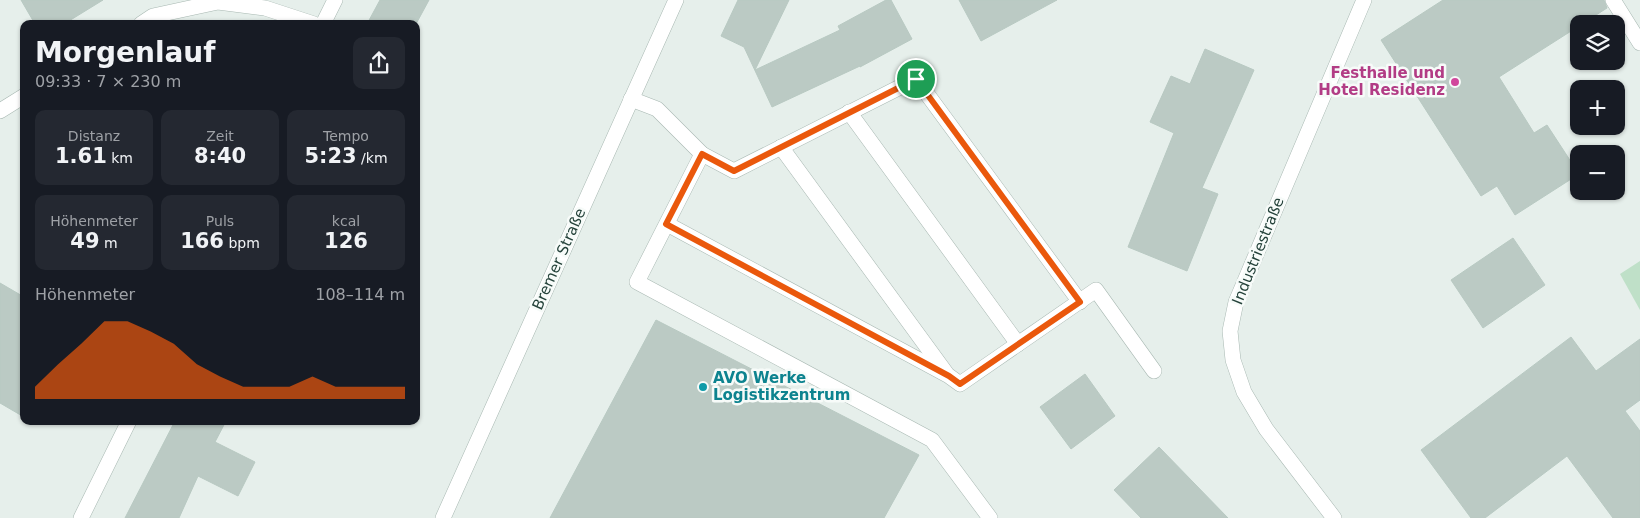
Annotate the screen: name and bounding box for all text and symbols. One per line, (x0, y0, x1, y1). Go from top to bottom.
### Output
map controls (1570, 15, 1625, 200)
button: layers (1570, 15, 1625, 70)
text: Morgenlauf (35, 36, 215, 69)
button: share (353, 37, 405, 89)
pin (895, 58, 937, 100)
place label: Festhalle und Hotel Residenz (1318, 64, 1445, 99)
icon: arrive (902, 65, 930, 93)
text: 09:33 · 7 × 230 m (35, 72, 181, 91)
marker: Festhalle und Hotel Residenz (1449, 76, 1461, 88)
button: + (1570, 80, 1625, 135)
text: Distanz (68, 128, 120, 144)
text: Zeit (206, 128, 234, 144)
text: Tempo (323, 128, 369, 144)
text: 1.61 (55, 144, 107, 168)
text: 8:40 (194, 144, 246, 168)
text: 5:23 (304, 144, 357, 168)
button: − (1570, 145, 1625, 200)
text: km (107, 150, 133, 166)
text: /km (357, 150, 388, 166)
street label: Industriestraße (1228, 195, 1288, 307)
street label: Bremer Straße (528, 205, 590, 313)
text: Höhenmeter (50, 213, 138, 229)
text: Puls (206, 213, 234, 229)
text: kcal (332, 213, 360, 229)
text: 49 (70, 229, 100, 253)
text: 166 (180, 229, 224, 253)
text: 126 (324, 229, 368, 253)
text: m (100, 235, 118, 251)
text: bpm (224, 235, 260, 251)
text: Höhenmeter (35, 285, 135, 304)
text: 108–114 m (315, 285, 405, 304)
place label: AVO Werke Logistikzentrum (713, 369, 850, 404)
marker: AVO Werke Logistikzentrum (697, 381, 709, 393)

